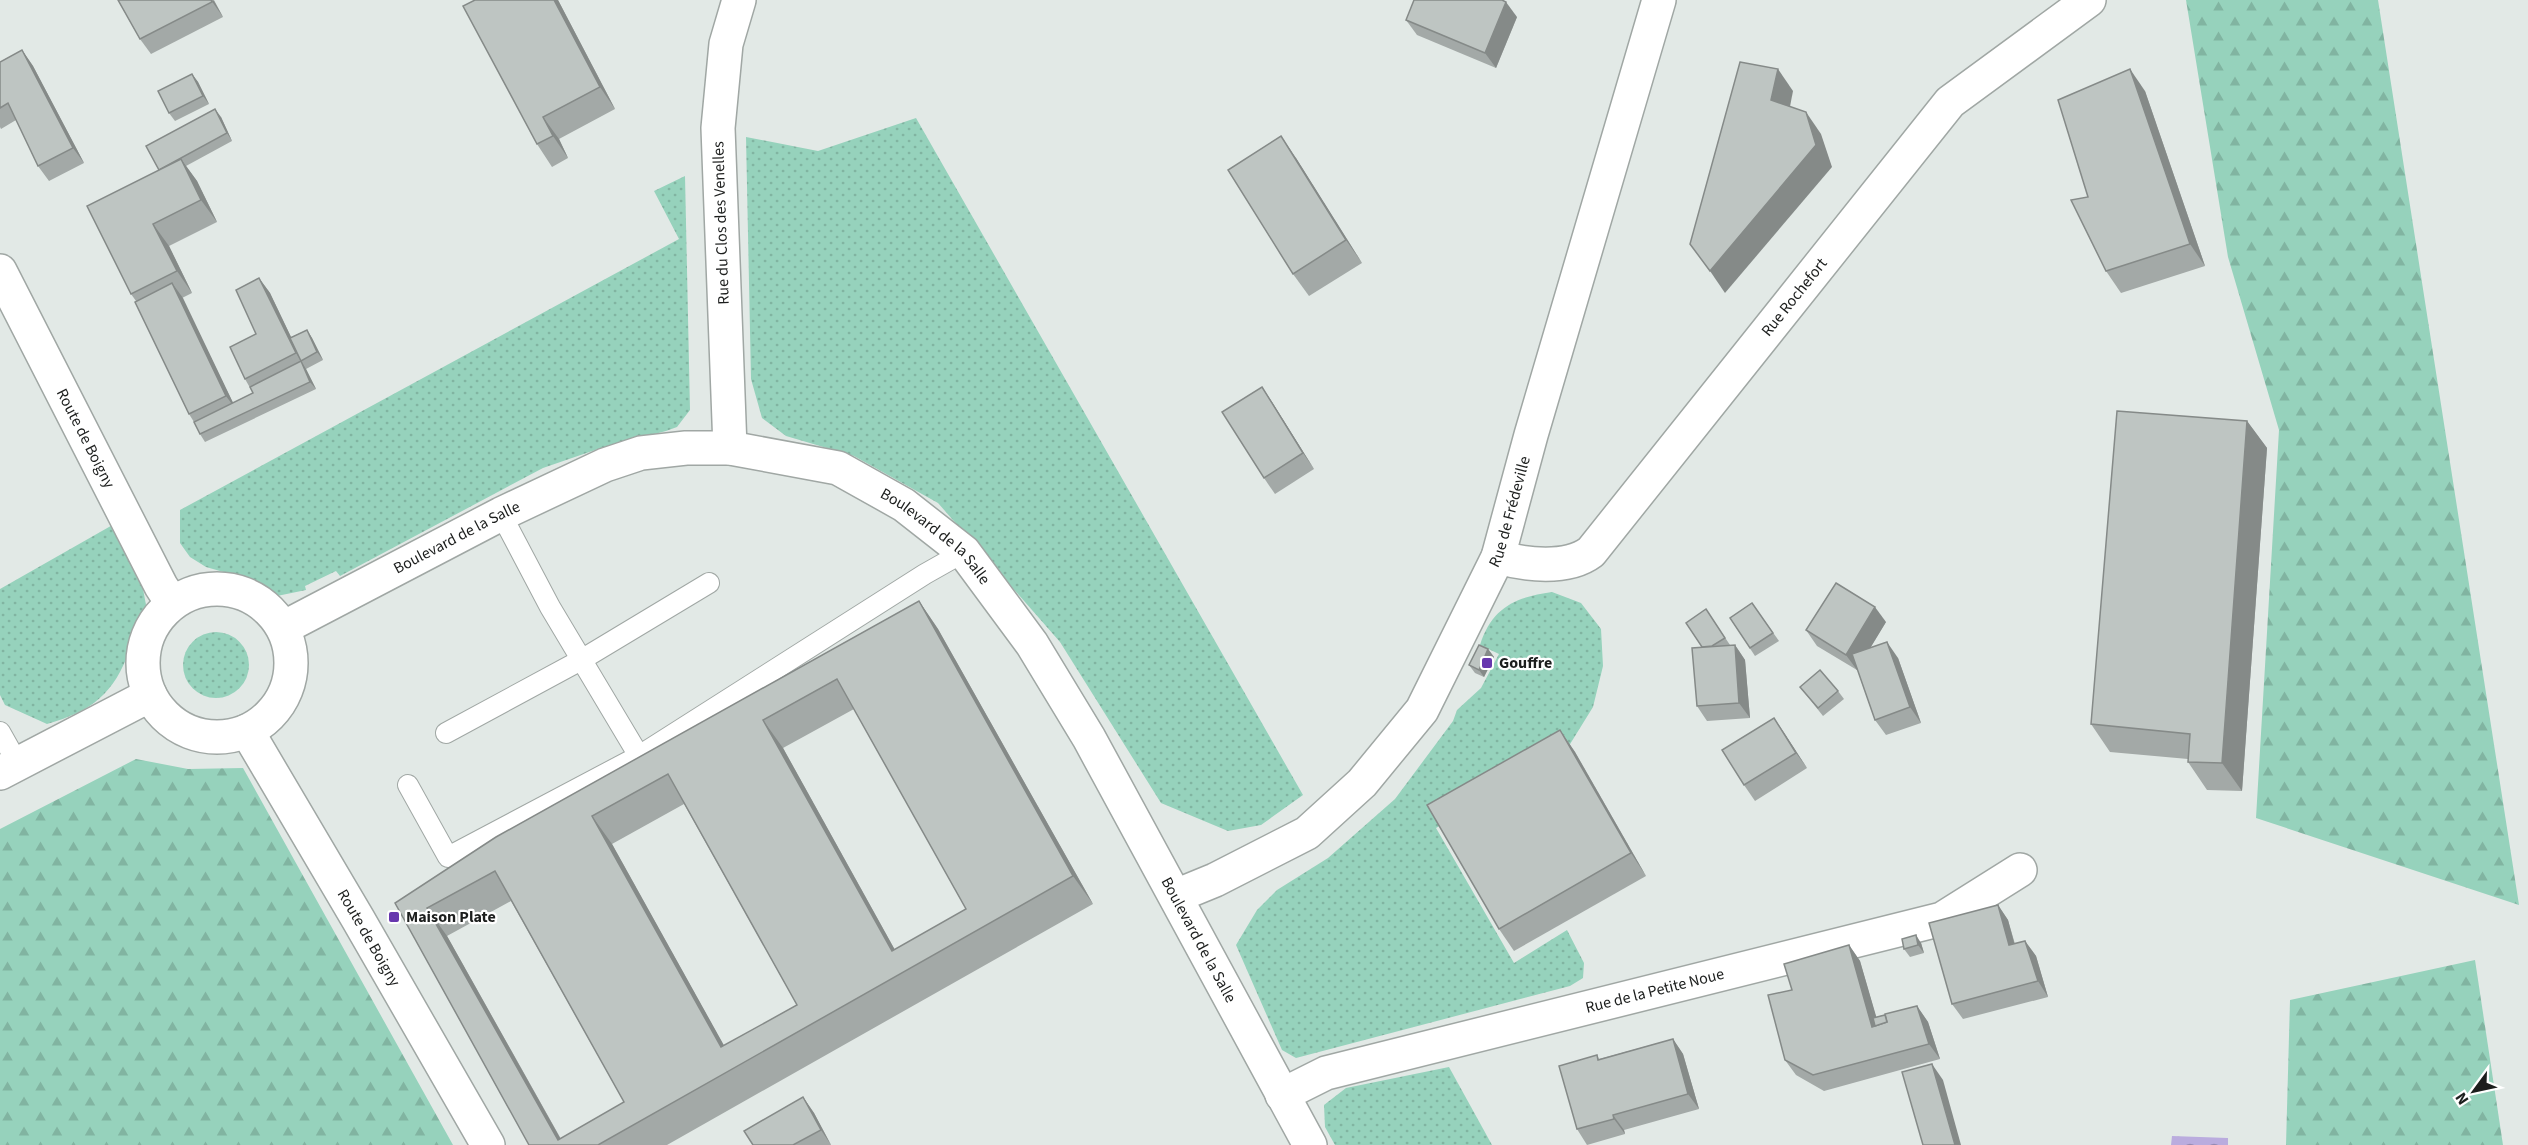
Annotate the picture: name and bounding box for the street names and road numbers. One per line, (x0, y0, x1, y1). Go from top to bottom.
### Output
street label: Rue du Clos des Venelles (707, 141, 735, 305)
street label: Rue Rochefort (1756, 253, 1833, 341)
street label: Route de Boigny (51, 385, 120, 492)
street label: Rue de Frédeville (1484, 454, 1536, 571)
street label: Boulevard de la Salle (876, 483, 995, 589)
street label: Boulevard de la Salle (390, 496, 524, 579)
street label: Boulevard de la Salle (1156, 873, 1242, 1007)
street label: Route de Boigny (332, 885, 406, 991)
street label: Rue de la Petite Noue (1583, 963, 1726, 1019)

